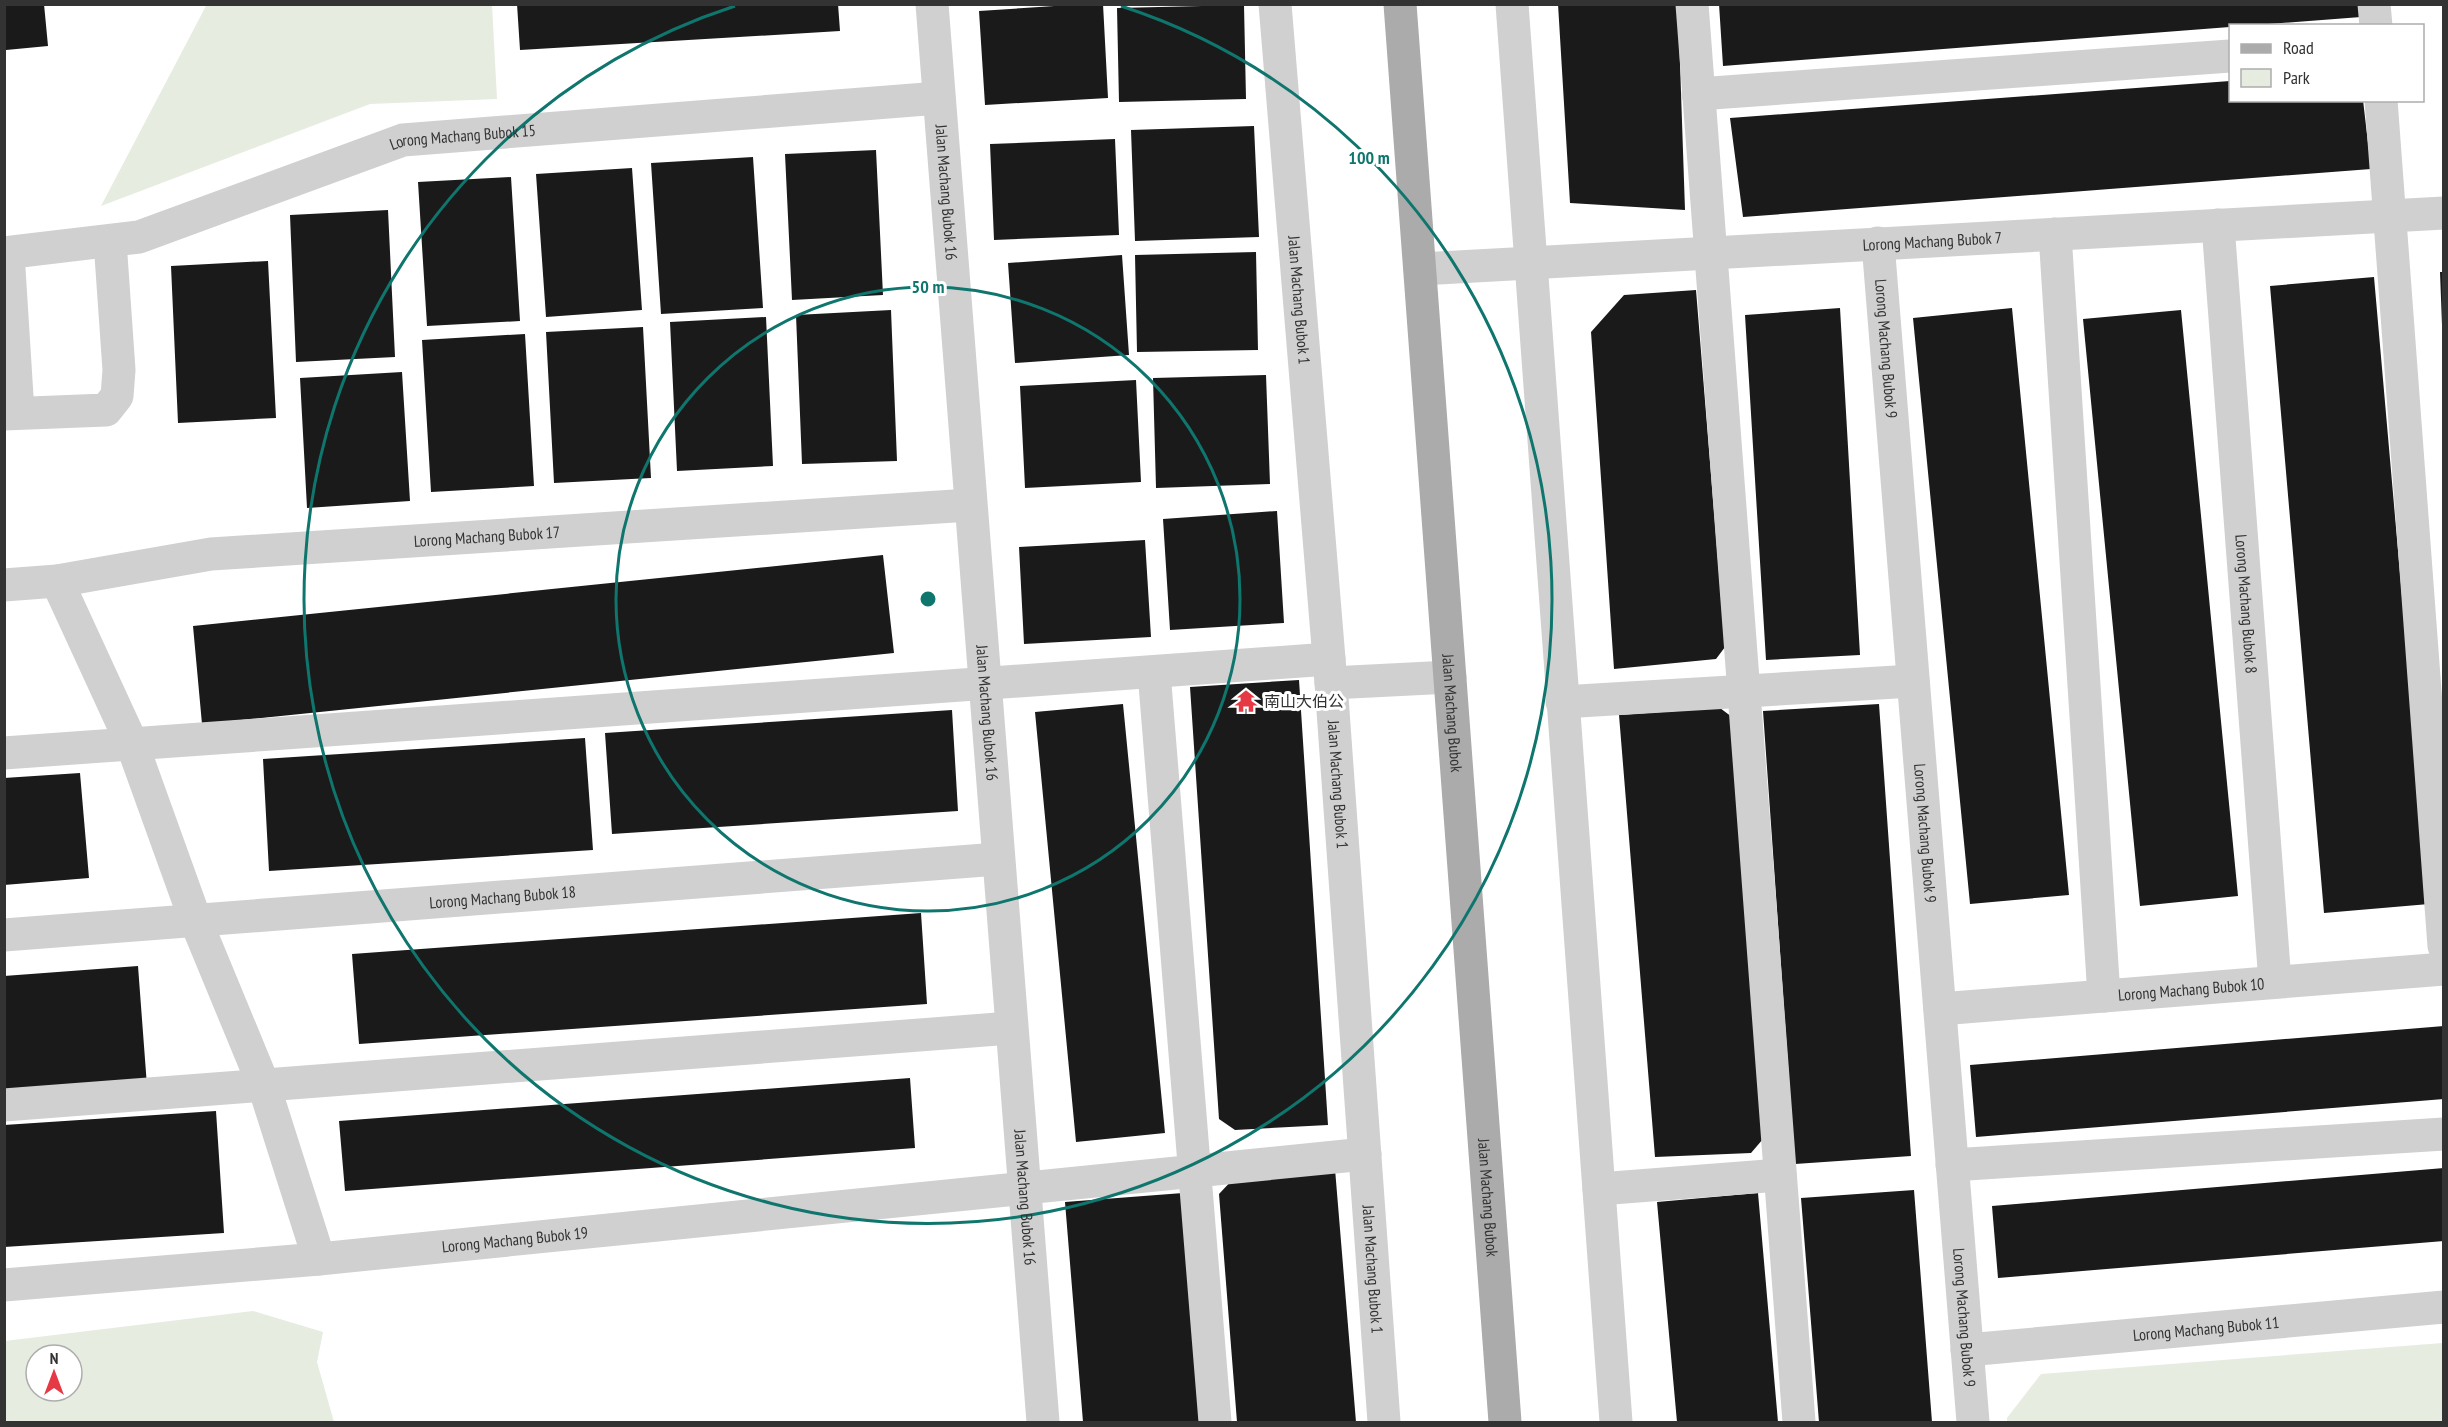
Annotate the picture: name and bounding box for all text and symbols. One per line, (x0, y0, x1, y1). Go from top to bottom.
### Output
legend (2229, 24, 2424, 102)
text: Road (2283, 36, 2314, 59)
text: Park (2283, 66, 2310, 89)
street label: Lorong Machang Bubok 15 (387, 120, 537, 154)
street label: Jalan Machang Bubok 16 (931, 123, 962, 261)
text: 100 m (1348, 146, 1390, 169)
street label: Lorong Machang Bubok 7 (1862, 227, 2002, 255)
street label: Jalan Machang Bubok 1 (1284, 234, 1315, 365)
text: 50 m (912, 275, 944, 298)
street label: Lorong Machang Bubok 9 (1871, 278, 1902, 419)
street label: Lorong Machang Bubok 17 (413, 521, 561, 551)
street label: Lorong Machang Bubok 8 (2231, 534, 2262, 674)
centre of rings (918, 589, 938, 609)
street label: Jalan Machang Bubok 16 (972, 643, 1003, 781)
street label: Jalan Machang Bubok (1438, 652, 1467, 774)
temple icon: 南山大伯公 (1233, 688, 1259, 714)
place label: 南山大伯公 (1264, 691, 1344, 711)
street label: Jalan Machang Bubok 1 (1324, 718, 1353, 849)
street label: Lorong Machang Bubok 9 (1910, 763, 1941, 903)
street label: Lorong Machang Bubok 18 (429, 881, 576, 912)
street label: Lorong Machang Bubok 10 (2117, 973, 2265, 1005)
street label: Jalan Machang Bubok 16 (1010, 1128, 1041, 1266)
street label: Jalan Machang Bubok (1474, 1137, 1503, 1258)
street label: Jalan Machang Bubok 1 (1358, 1203, 1388, 1334)
street label: Lorong Machang Bubok 19 (441, 1222, 589, 1257)
street label: Lorong Machang Bubok 9 (1949, 1247, 1980, 1388)
street label: Lorong Machang Bubok 11 (2132, 1312, 2280, 1345)
north arrow (24, 1343, 84, 1403)
text: N (50, 1348, 58, 1368)

